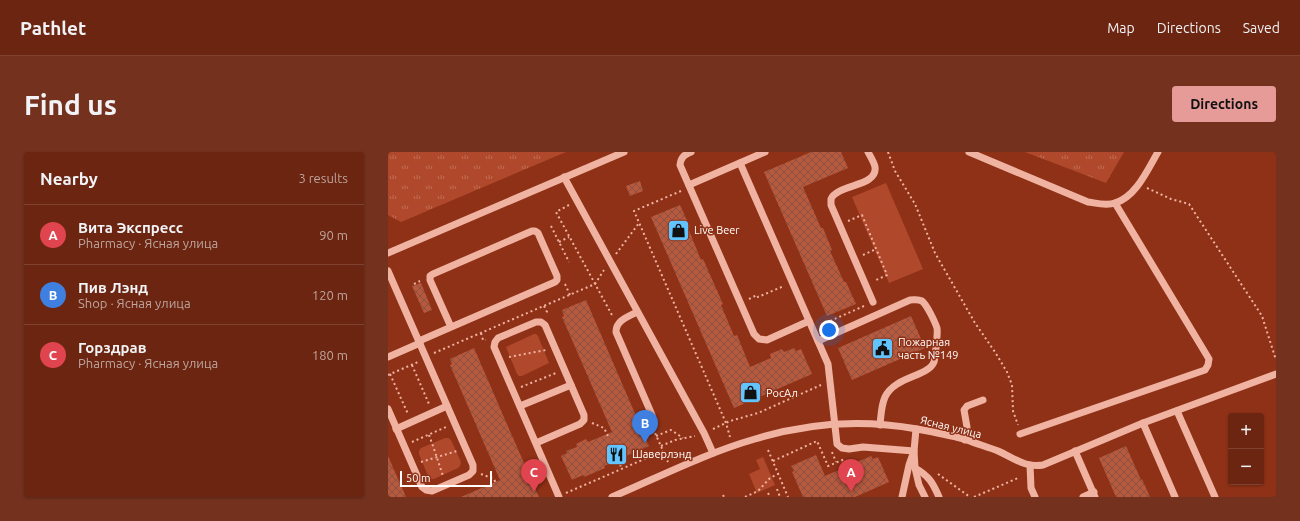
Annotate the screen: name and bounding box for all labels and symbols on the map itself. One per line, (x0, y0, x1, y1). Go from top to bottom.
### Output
shop icon: Live Beer (665, 217, 691, 243)
place label: Live Beer (694, 224, 740, 236)
your location (819, 320, 839, 340)
public building icon: Пожарная чаcть №149 (869, 335, 895, 361)
place label: Пожарная чаcть №149 (898, 336, 958, 361)
shop icon: РосАл (737, 380, 763, 406)
place label: РосАл (766, 387, 798, 399)
pin: B (632, 410, 658, 443)
street label: Ясная улица (919, 414, 983, 440)
restaurant icon: Шаверлэнд (603, 441, 629, 467)
place label: Шаверлэнд (632, 448, 692, 460)
pin: C (521, 459, 547, 492)
pin: A (838, 459, 864, 492)
scale bar (400, 469, 492, 488)

